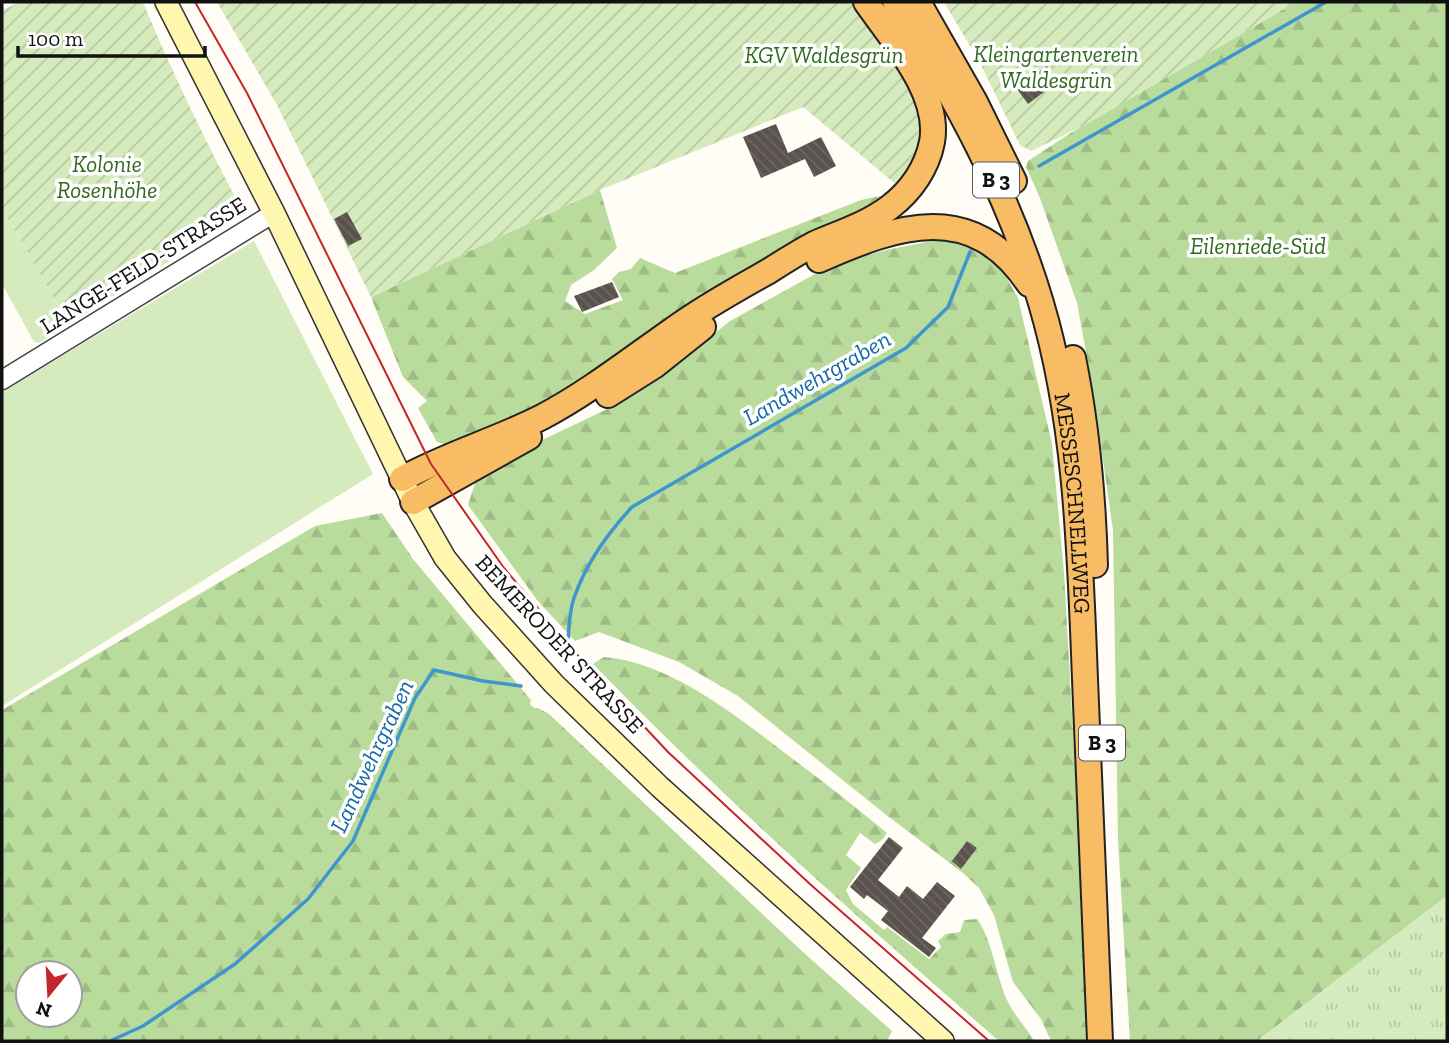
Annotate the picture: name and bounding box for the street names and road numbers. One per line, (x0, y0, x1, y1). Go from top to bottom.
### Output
road number: B 3 (973, 162, 1019, 198)
street label: LANGE-FELD-STRASSE (35, 190, 251, 340)
street label: MESSESCHNELLWEG (1048, 391, 1096, 614)
street label: BEMERODER STRASSE (470, 549, 650, 739)
road number: B 3 (1079, 726, 1125, 760)

